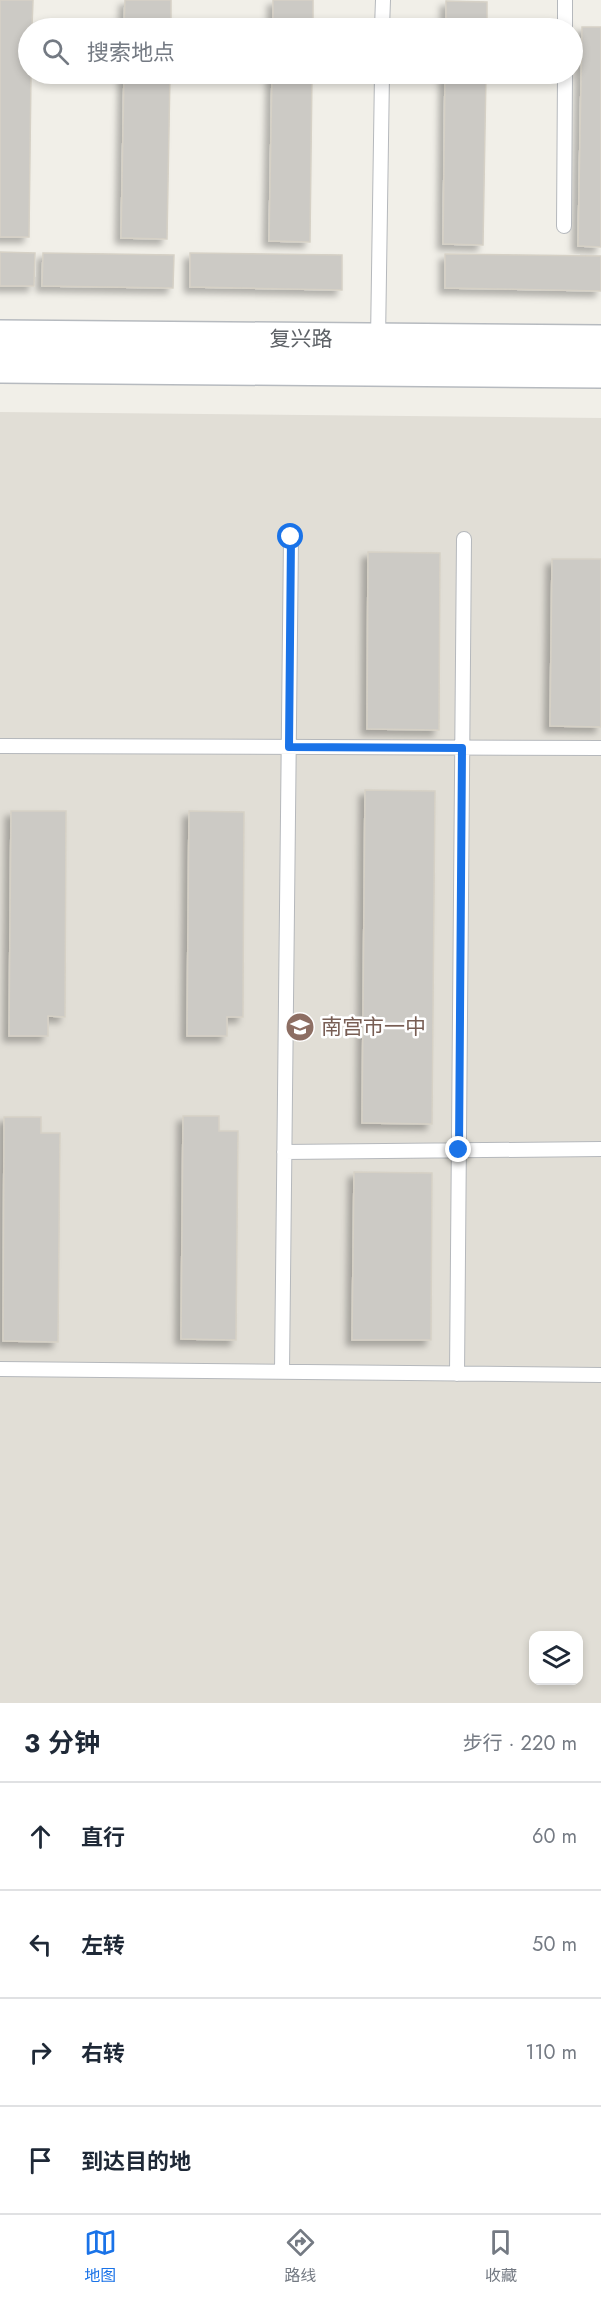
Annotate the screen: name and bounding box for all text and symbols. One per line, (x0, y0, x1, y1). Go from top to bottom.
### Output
search box (18, 18, 583, 84)
icon: search (39, 35, 72, 68)
text: 搜索地点 (87, 36, 175, 68)
street label: 复兴路 (270, 324, 333, 354)
route start (277, 523, 303, 549)
school or university icon: 南宫市一中 (284, 1011, 316, 1043)
place label: 南宫市一中 (321, 1012, 426, 1042)
route end (445, 1136, 471, 1162)
map controls (529, 1631, 583, 1685)
button: layers (529, 1631, 583, 1685)
text: 3 分钟 (24, 1724, 100, 1762)
text: 步行 · 220 m (463, 1729, 577, 1758)
icon: ahead (24, 1820, 57, 1853)
text: 直行 (81, 1821, 125, 1853)
text: 60 m (532, 1822, 577, 1851)
icon: left (24, 1928, 57, 1961)
text: 左转 (81, 1929, 125, 1961)
text: 50 m (532, 1930, 577, 1959)
icon: right (24, 2036, 57, 2069)
text: 右转 (81, 2037, 125, 2069)
text: 110 m (525, 2038, 577, 2067)
icon: arrive (24, 2144, 57, 2177)
text: 到达目的地 (81, 2145, 191, 2177)
tab: 地图 (84, 2226, 117, 2287)
tab: 路线 (284, 2226, 317, 2287)
tab: 收藏 (484, 2226, 517, 2287)

